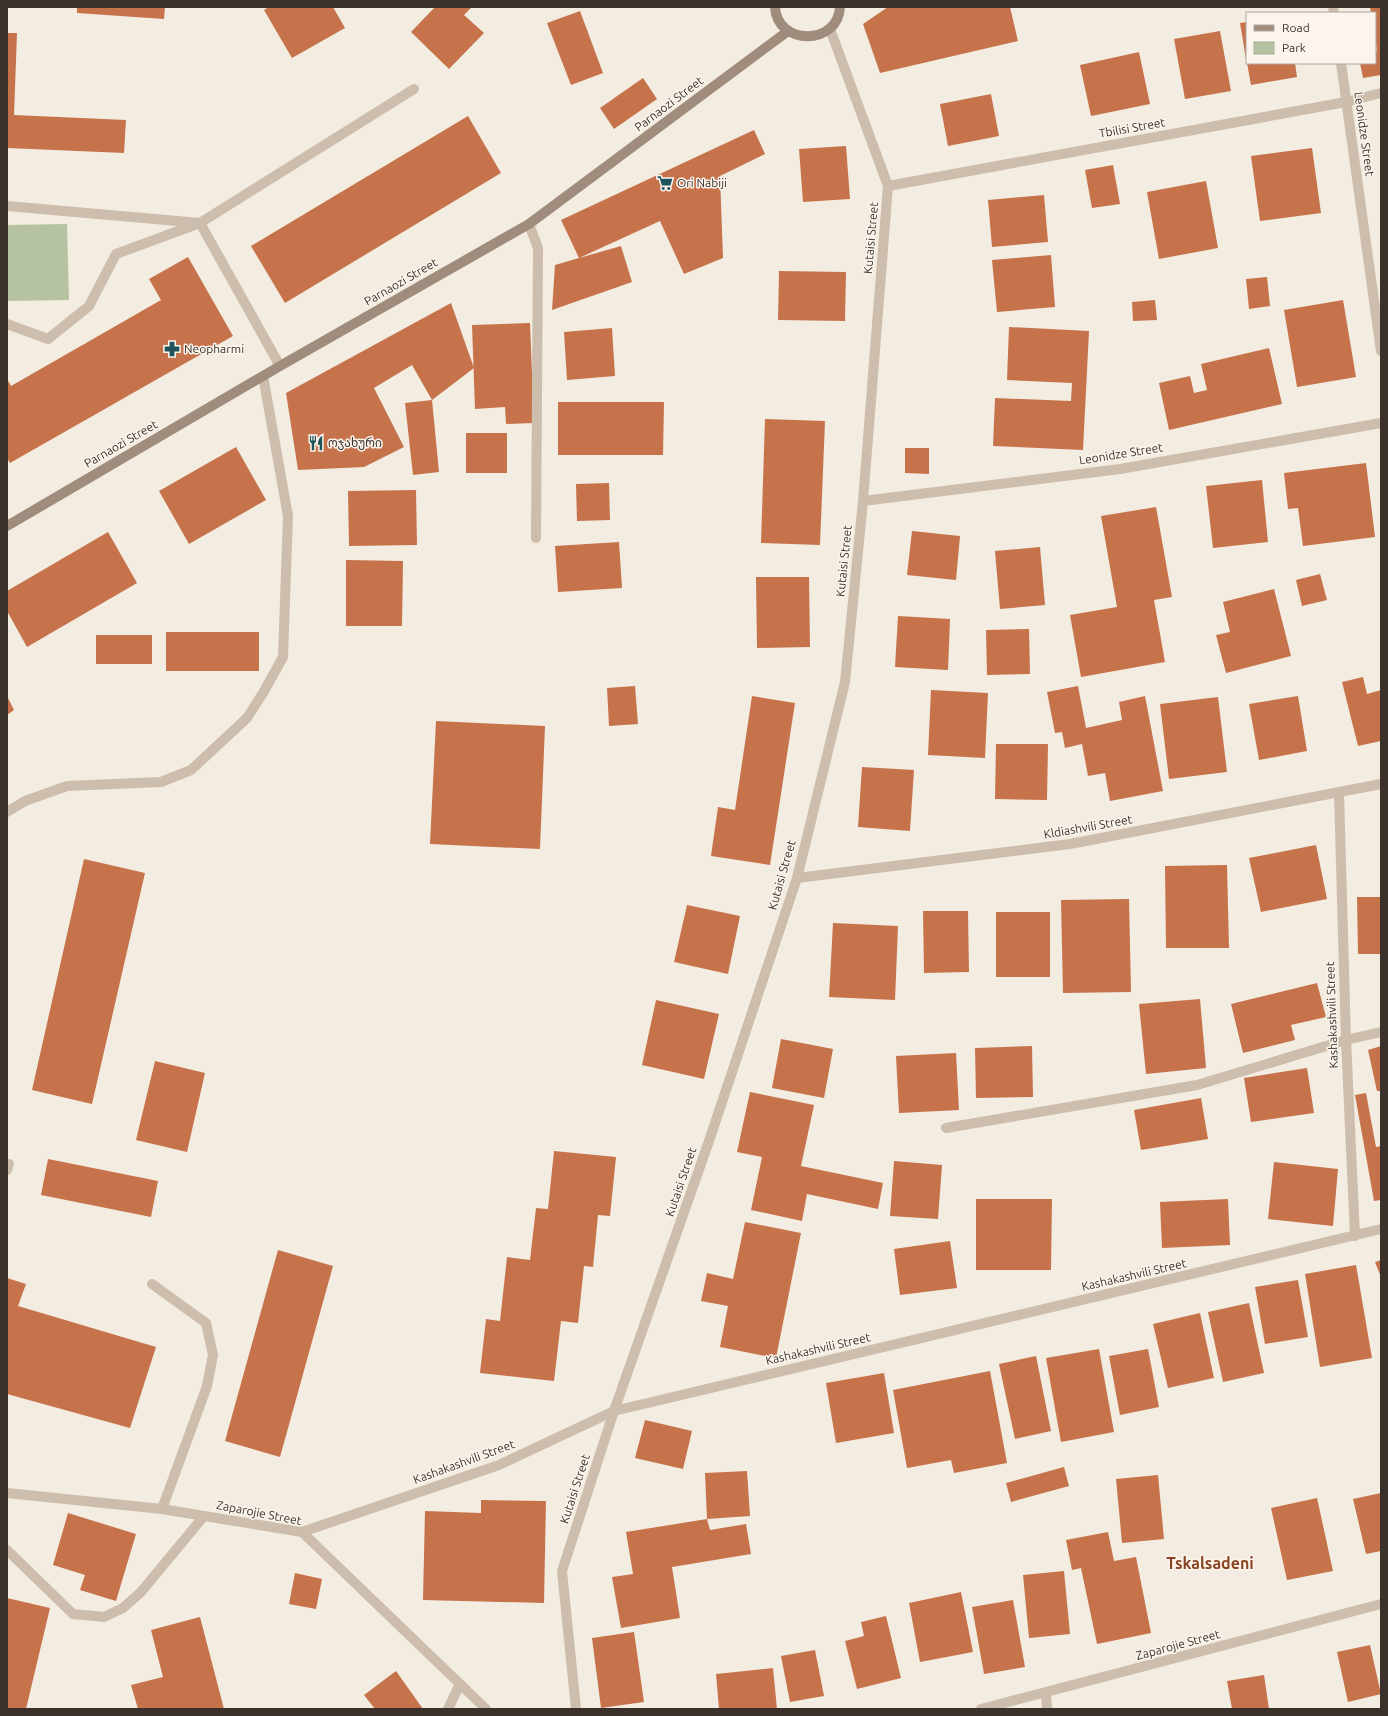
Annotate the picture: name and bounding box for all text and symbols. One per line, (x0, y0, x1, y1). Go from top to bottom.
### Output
legend (1246, 12, 1376, 64)
text: Road (1282, 21, 1310, 34)
text: Park (1282, 41, 1306, 54)
street label: Parnaozi Street (632, 73, 706, 134)
street label: Leonidze Street (1352, 91, 1377, 177)
street label: Tbilisi Street (1098, 115, 1166, 140)
supermarket icon: Ori Nabiji (656, 174, 674, 192)
place label: Ori Nabiji (677, 176, 727, 189)
street label: Kutaisi Street (861, 201, 880, 275)
street label: Parnaozi Street (362, 255, 440, 308)
pharmacy icon: Neopharmi (163, 340, 181, 358)
place label: Neopharmi (184, 342, 244, 355)
street label: Parnaozi Street (82, 417, 160, 470)
restaurant icon: ოჯახური (307, 434, 325, 452)
place label: ოჯახური (328, 436, 382, 450)
street label: Leonidze Street (1078, 440, 1164, 467)
street label: Kutaisi Street (833, 524, 854, 598)
street label: Kldiashvili Street (1043, 812, 1133, 841)
street label: Kutaisi Street (765, 838, 798, 911)
street label: Kashakashvili Street (1323, 961, 1340, 1069)
street label: Kutaisi Street (663, 1145, 699, 1218)
street label: Kashakashvili Street (1080, 1256, 1188, 1293)
street label: Kashakashvili Street (764, 1330, 872, 1367)
street label: Kashakashvili Street (411, 1437, 517, 1486)
street label: Kutaisi Street (557, 1452, 592, 1525)
street label: Zaparojie Street (215, 1498, 303, 1527)
district label: Tskalsadeni (1166, 1554, 1254, 1572)
street label: Zaparojie Street (1134, 1627, 1222, 1662)

